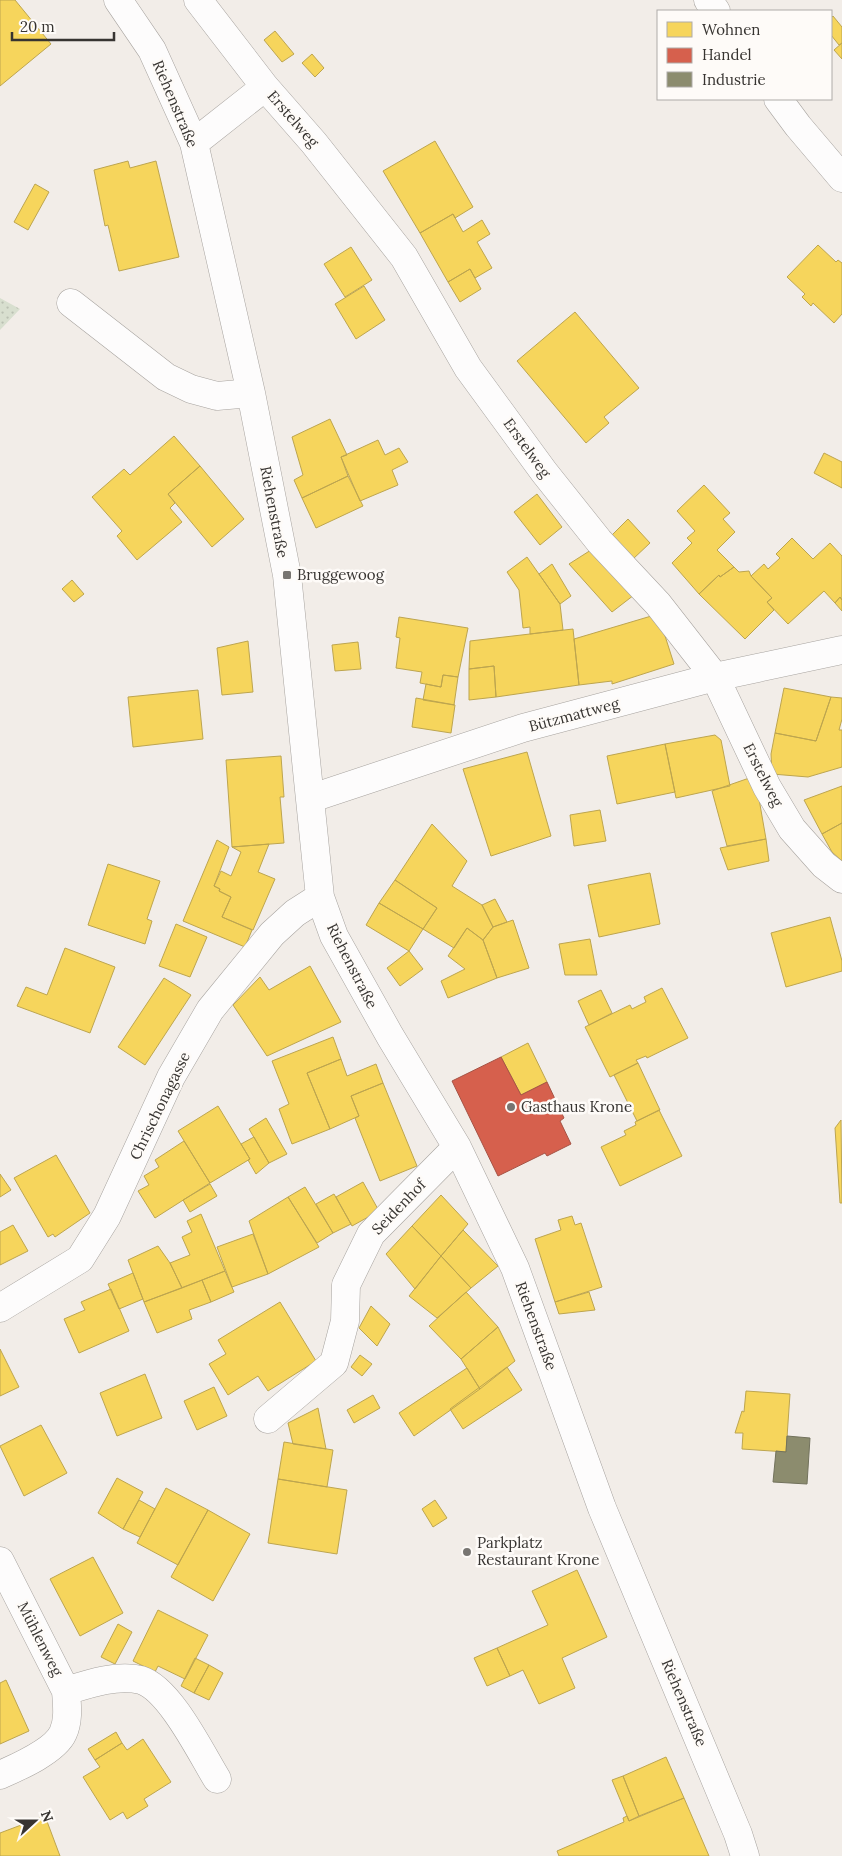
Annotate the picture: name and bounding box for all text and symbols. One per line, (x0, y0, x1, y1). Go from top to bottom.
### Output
scale bar (12, 10, 115, 42)
legend (657, 10, 832, 100)
text: 20 m (20, 17, 55, 36)
text: Wohnen (702, 20, 760, 39)
text: Handel (702, 45, 752, 64)
street label: Riehenstraße (149, 57, 202, 150)
text: Industrie (702, 70, 766, 89)
street label: Erstelweg (264, 86, 324, 151)
street label: Erstelweg (499, 414, 556, 482)
street label: Riehenstraße (256, 464, 293, 559)
place label: Bruggewoog (297, 565, 385, 584)
marker: Bruggewoog (281, 569, 293, 581)
street label: Bützmattweg (527, 693, 622, 736)
street label: Erstelweg (739, 740, 788, 810)
street label: Riehenstraße (323, 920, 382, 1012)
street label: Chrischonagasse (125, 1049, 194, 1163)
place label: Gasthaus Krone (521, 1097, 632, 1116)
marker: Gasthaus Krone (505, 1101, 517, 1113)
street label: Seidenhof (368, 1174, 430, 1238)
street label: Riehenstraße (512, 1279, 561, 1373)
place label: Parkplatz Restaurant Krone (477, 1533, 599, 1569)
marker: Parkplatz Restaurant Krone (461, 1546, 473, 1558)
street label: Mühlenweg (14, 1598, 68, 1680)
street label: Riehenstraße (658, 1656, 711, 1749)
north arrow (10, 1796, 60, 1846)
text: N (37, 1808, 58, 1825)

